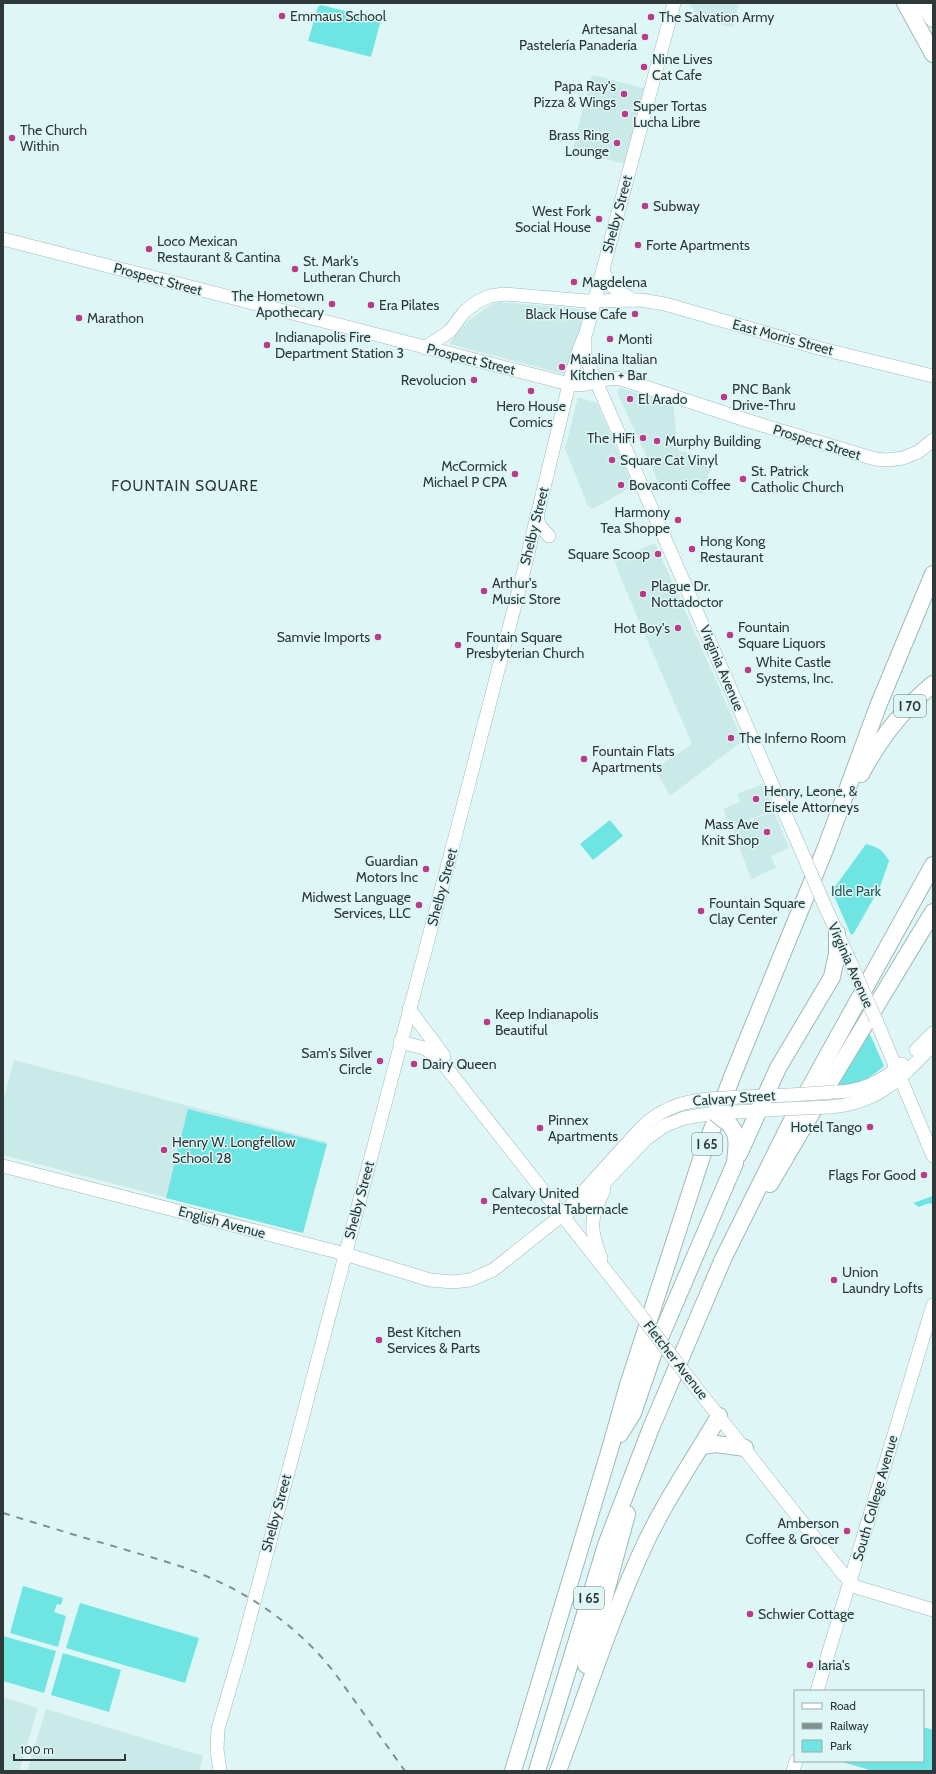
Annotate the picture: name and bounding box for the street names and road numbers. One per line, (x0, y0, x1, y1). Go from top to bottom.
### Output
street label: Shelby Street (598, 173, 636, 255)
street label: Prospect Street (112, 259, 204, 300)
street label: East Morris Street (731, 315, 836, 359)
street label: Prospect Street (425, 339, 517, 379)
street label: Prospect Street (771, 420, 863, 464)
street label: Shelby Street (516, 485, 552, 567)
street label: Virginia Avenue (696, 622, 748, 714)
road number: I 70 (894, 695, 926, 717)
street label: Shelby Street (423, 846, 461, 928)
street label: Virginia Avenue (824, 919, 878, 1011)
street label: Calvary Street (692, 1086, 776, 1110)
road number: I 65 (692, 1133, 722, 1155)
street label: Shelby Street (340, 1159, 378, 1241)
street label: English Avenue (176, 1202, 268, 1242)
street label: Fletcher Avenue (640, 1317, 712, 1403)
street label: South College Avenue (848, 1433, 902, 1563)
street label: Shelby Street (257, 1472, 295, 1554)
road number: I 65 (574, 1587, 604, 1609)

